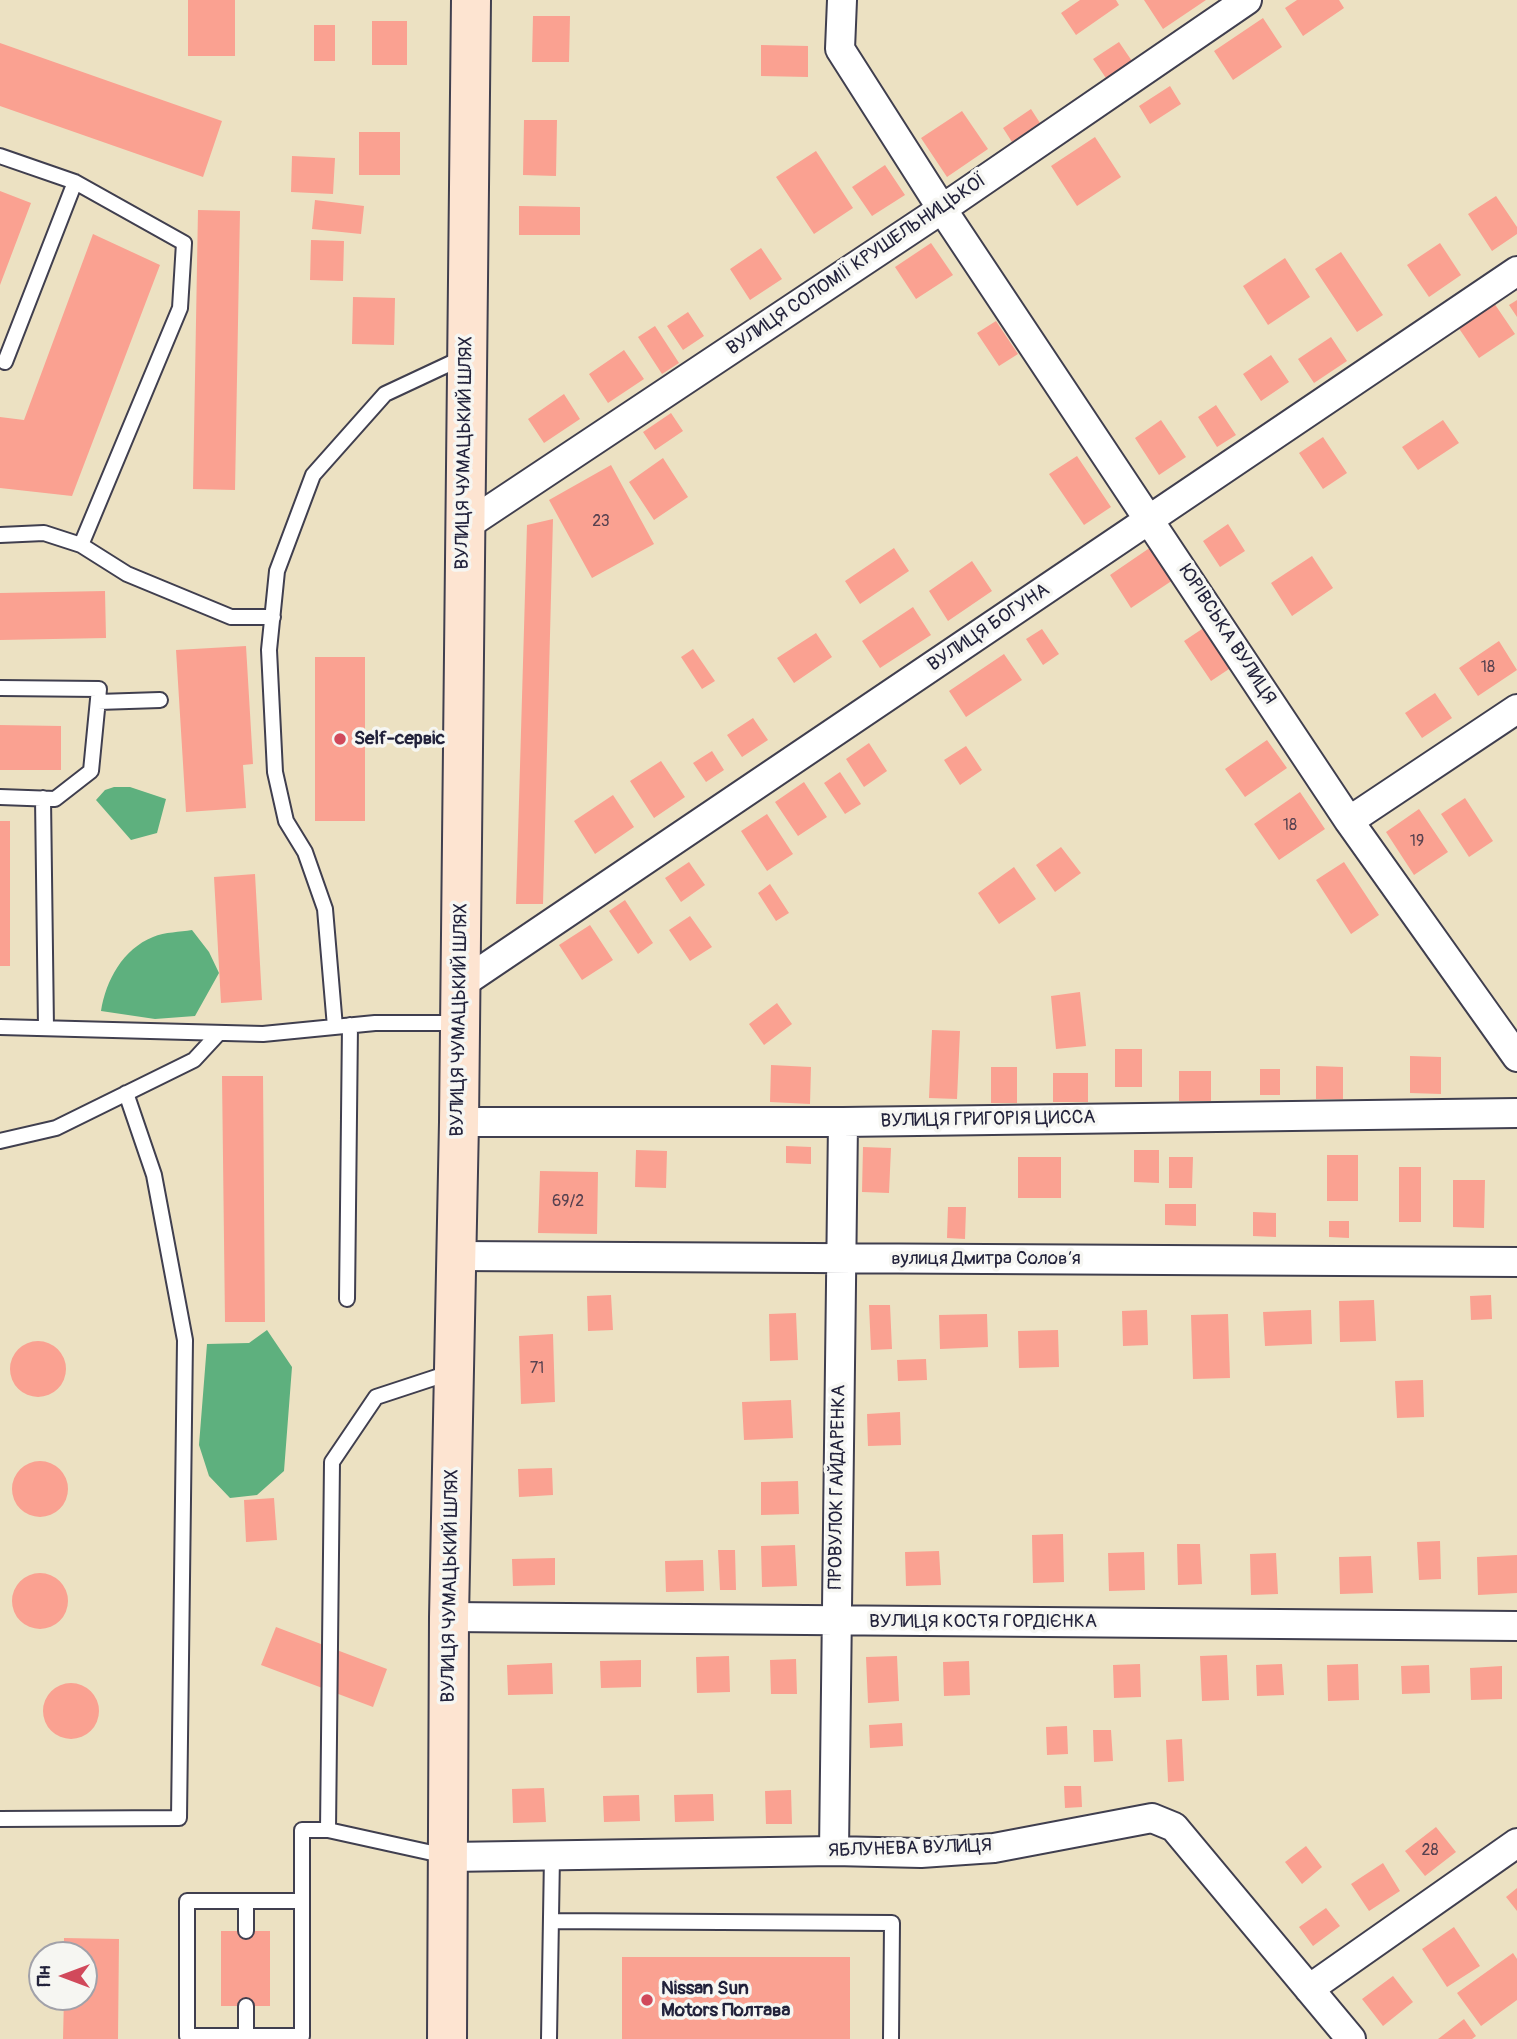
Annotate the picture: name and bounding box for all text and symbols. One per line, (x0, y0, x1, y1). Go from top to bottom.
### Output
street label: ВУЛИЦЯ СОЛОМІЇ КРУШЕЛЬНИЦЬКОЇ (723, 169, 991, 361)
street label: ВУЛИЦЯ ЧУМАЦЬКИЙ ШЛЯХ (452, 336, 478, 570)
house number: 23 (592, 512, 610, 532)
street label: ЮРІВСЬКА ВУЛИЦЯ (1173, 561, 1281, 709)
street label: ВУЛИЦЯ БОГУНА (924, 579, 1054, 677)
house number: 18 (1481, 658, 1495, 678)
place label: Self-сервіс (354, 728, 445, 750)
marker: Self-сервіс (332, 731, 348, 747)
house number: 18 (1283, 816, 1297, 836)
house number: 19 (1410, 832, 1424, 852)
street label: ВУЛИЦЯ ЧУМАЦЬКИЙ ШЛЯХ (447, 903, 473, 1137)
street label: ВУЛИЦЯ ГРИГОРІЯ ЦИССА (880, 1107, 1096, 1133)
house number: 69/2 (552, 1192, 584, 1212)
street label: вулиця Дмитра Соловʼя (891, 1248, 1081, 1270)
house number: 71 (530, 1359, 544, 1379)
street label: ПРОВУЛОК ГАЙДАРЕНКА (825, 1384, 851, 1590)
street label: ВУЛИЦЯ ЧУМАЦЬКИЙ ШЛЯХ (438, 1469, 464, 1703)
street label: ВУЛИЦЯ КОСТЯ ГОРДІЄНКА (869, 1611, 1097, 1633)
street label: ЯБЛУНЕВА ВУЛИЦЯ (828, 1835, 992, 1863)
house number: 28 (1421, 1841, 1439, 1861)
north arrow (28, 1941, 98, 2011)
text: Пн (32, 1966, 56, 1986)
place label: Nissan Sun Motors Полтава (661, 1978, 790, 2022)
marker: Nissan Sun Motors Полтава (639, 1992, 655, 2008)

